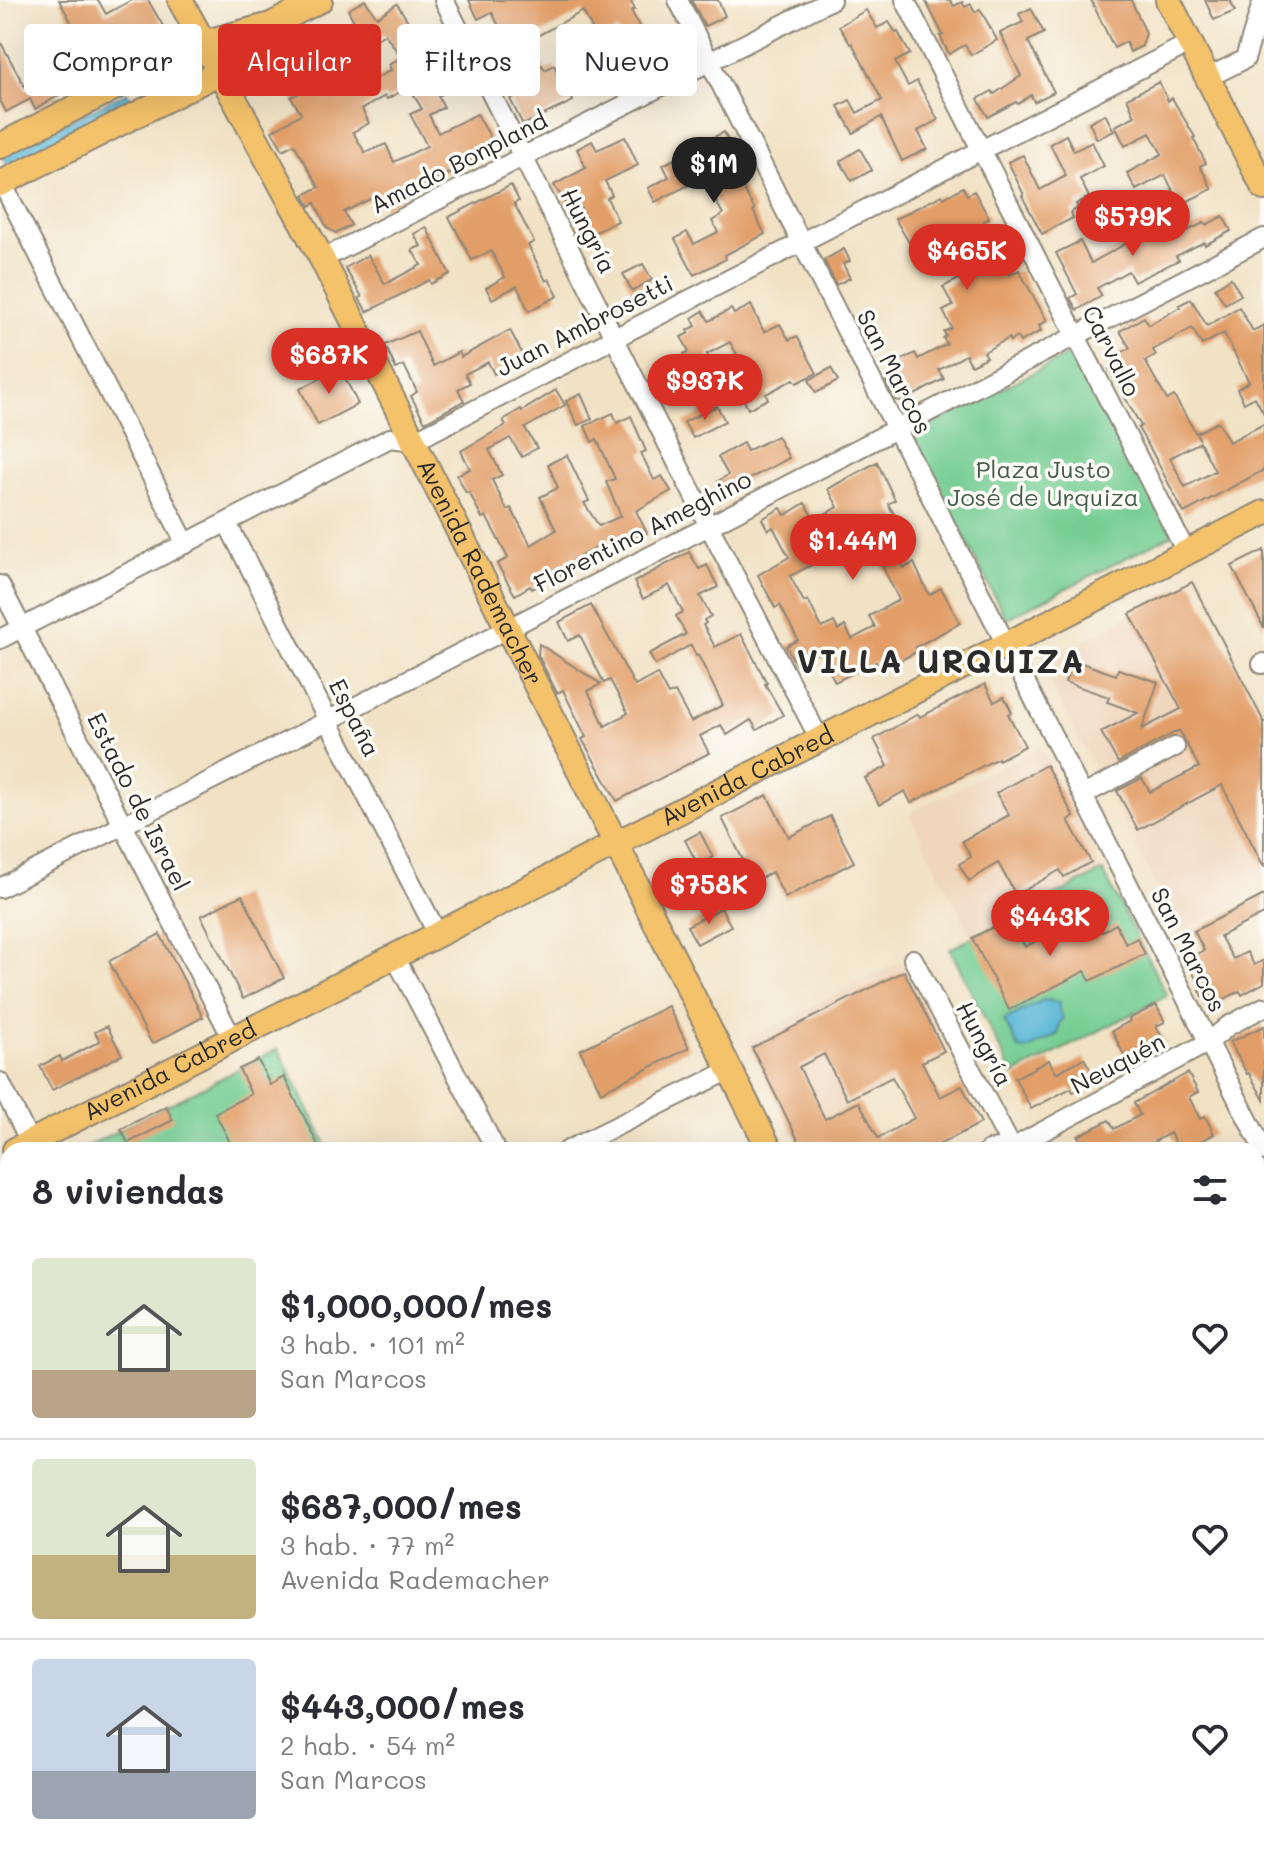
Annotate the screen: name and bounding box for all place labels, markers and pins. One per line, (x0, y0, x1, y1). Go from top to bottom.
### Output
pin: $1M (675, 137, 753, 205)
pin: $579K (1077, 190, 1189, 258)
pin: $465K (911, 224, 1023, 292)
pin: $687K (273, 328, 385, 396)
pin: $937K (649, 354, 761, 422)
pin: $1.44M (788, 514, 918, 582)
pin: $758K (653, 858, 765, 926)
pin: $443K (994, 890, 1106, 958)

